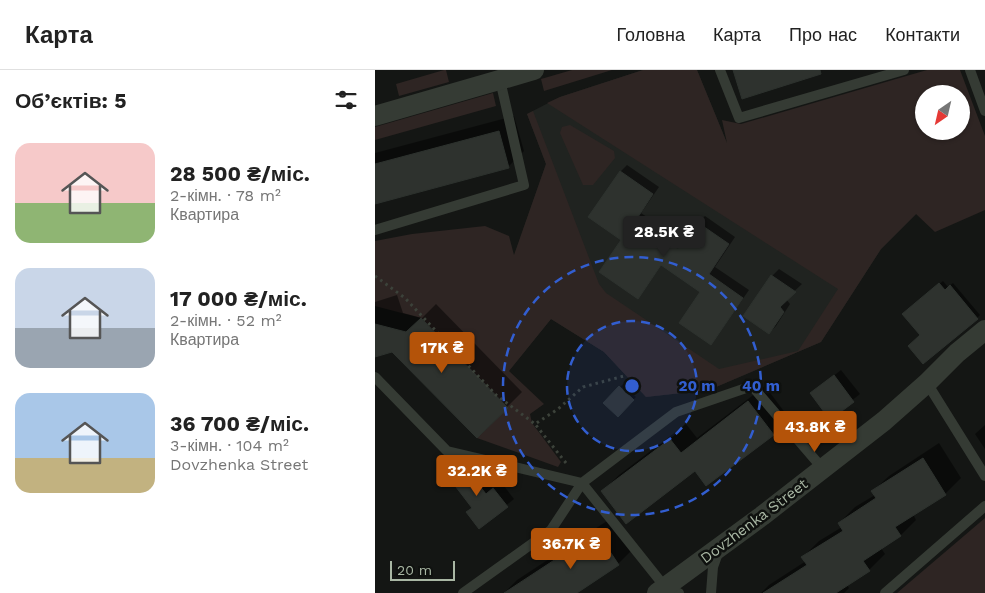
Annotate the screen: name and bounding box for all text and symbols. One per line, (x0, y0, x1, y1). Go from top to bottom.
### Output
text: Карта (25, 21, 93, 49)
text: Головна (617, 24, 685, 45)
text: Карта (713, 24, 761, 45)
text: Про нас (789, 24, 857, 45)
text: Контакти (885, 24, 960, 45)
north arrow (915, 85, 970, 140)
map controls (915, 85, 970, 140)
icon: filters (332, 86, 360, 114)
text: Об’єктів: 5 (15, 88, 126, 113)
text: 28 500 ₴/міс. (170, 161, 310, 186)
icon: home (55, 163, 115, 223)
text: 2-кімн. · 78 m² (170, 186, 281, 205)
text: Квартира (170, 205, 239, 224)
pin: 28.5K ₴ (618, 216, 710, 258)
text: 28.5K ₴ (634, 222, 694, 241)
text: 17 000 ₴/міс. (170, 286, 307, 311)
icon: home (55, 288, 115, 348)
text: 2-кімн. · 52 m² (170, 311, 282, 330)
text: Квартира (170, 330, 239, 349)
pin: 17K ₴ (407, 332, 477, 374)
text: 17K ₴ (421, 338, 463, 357)
centre of rings (623, 377, 641, 395)
text: 20 m (678, 377, 716, 395)
text: 40 m (742, 377, 780, 395)
pin: 43.8K ₴ (769, 410, 861, 453)
text: 36 700 ₴/міс. (170, 411, 309, 436)
icon: home (55, 413, 115, 473)
text: 43.8K ₴ (785, 417, 845, 436)
text: 3-кімн. · 104 m² (170, 436, 289, 455)
pin: 32.2K ₴ (431, 454, 523, 497)
text: Dovzhenka Street (170, 455, 308, 474)
text: 32.2K ₴ (447, 461, 507, 480)
street label: Dovzhenka Street (697, 474, 812, 567)
pin: 36.7K ₴ (525, 528, 617, 570)
text: 36.7K ₴ (542, 534, 600, 553)
scale bar (390, 558, 455, 581)
text: 20 m (397, 562, 432, 578)

